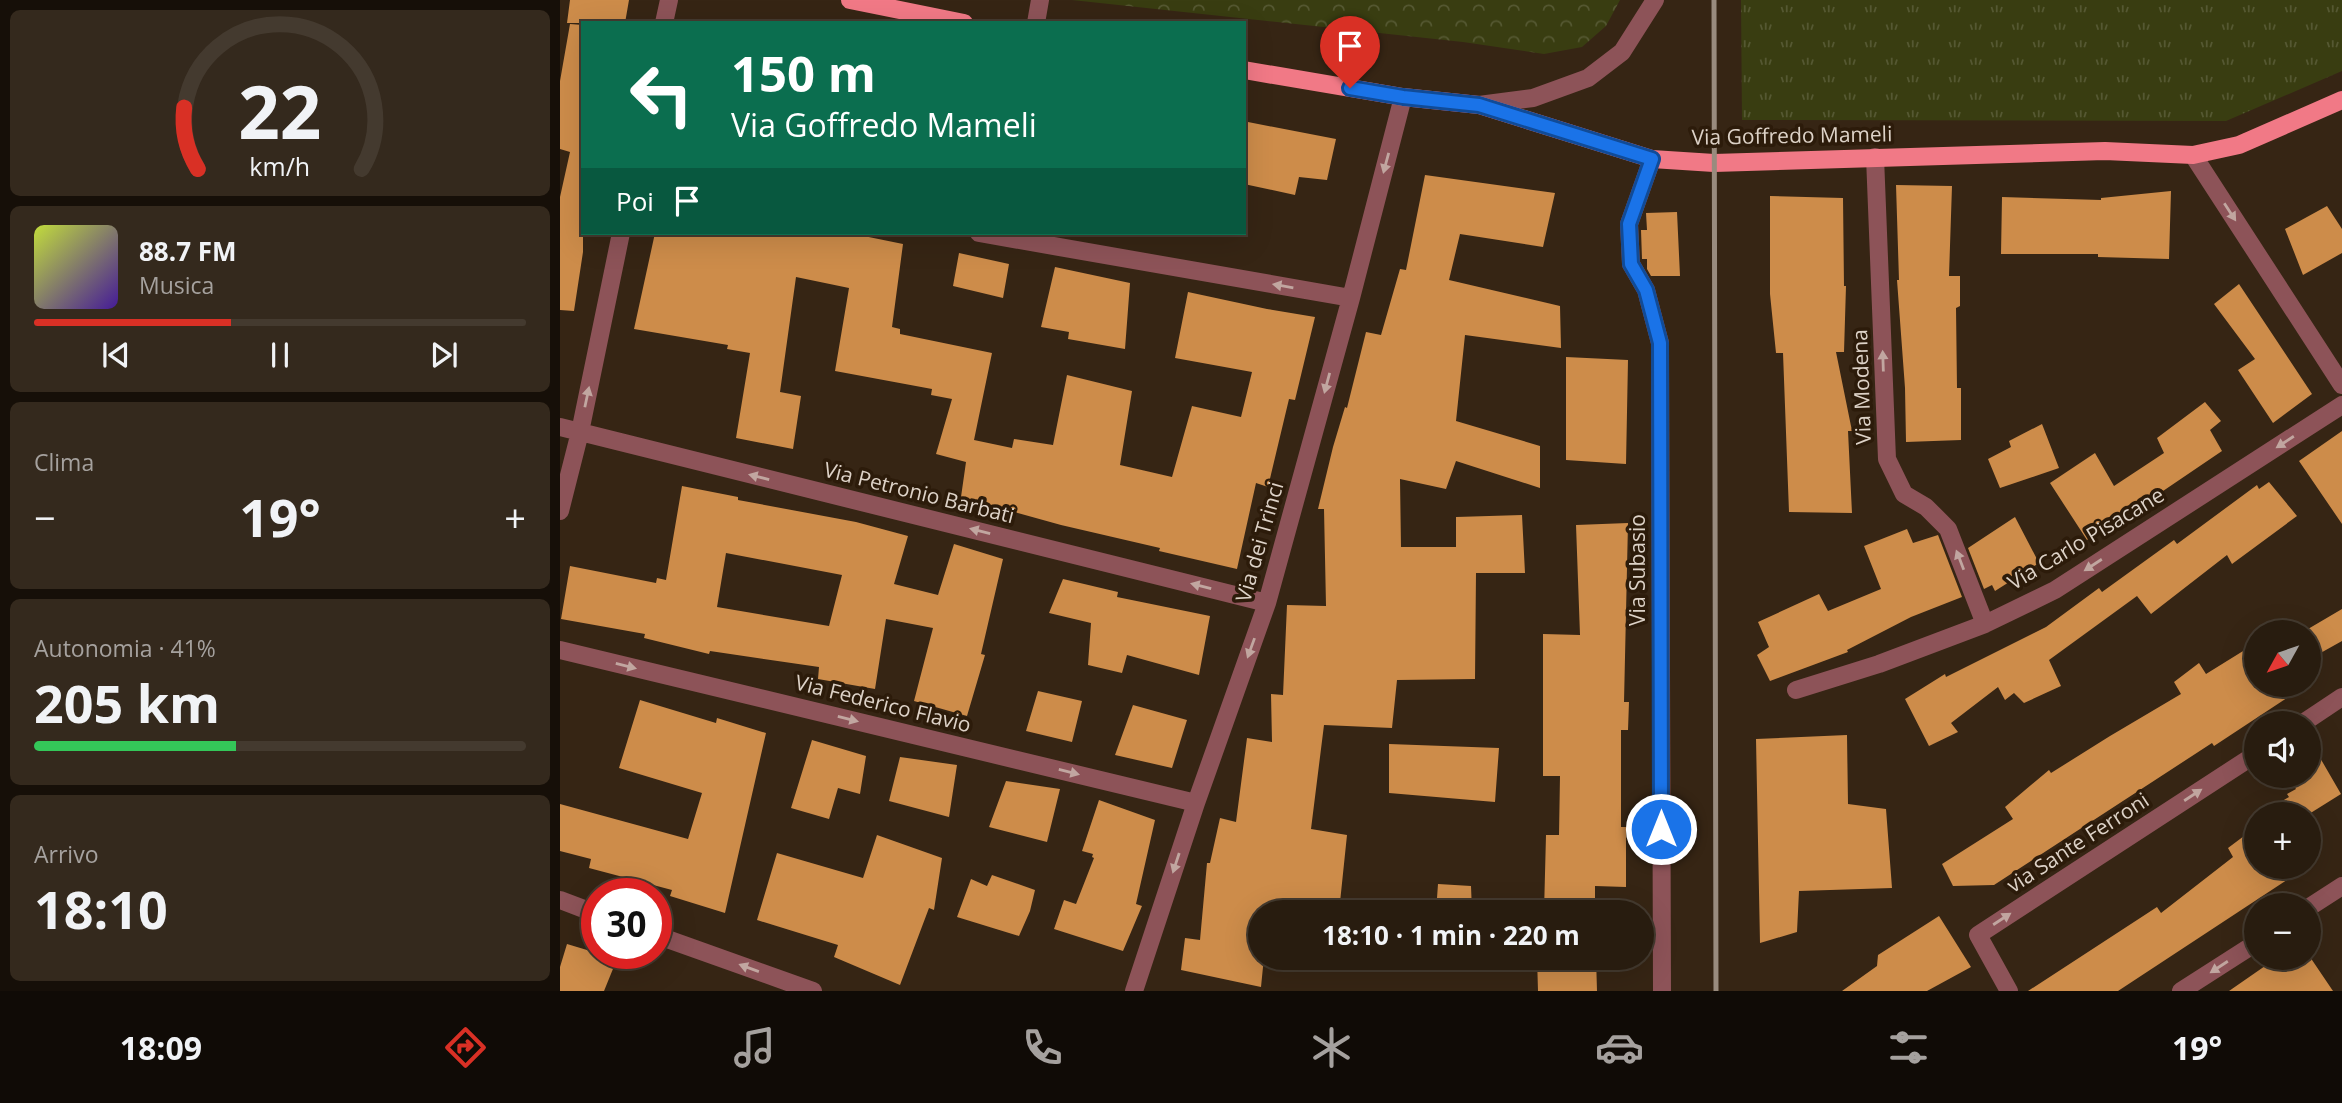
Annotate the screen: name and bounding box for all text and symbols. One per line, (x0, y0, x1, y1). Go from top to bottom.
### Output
pin (1320, 16, 1380, 88)
icon: arrive (1331, 27, 1369, 65)
text: 150 m (731, 40, 876, 106)
icon: left (616, 49, 707, 140)
text: 22 (238, 61, 322, 160)
text: Via Goffredo Mameli (731, 103, 1037, 146)
street label: Via Goffredo Mameli (1691, 119, 1893, 151)
text: km/h (250, 149, 310, 183)
one-way arrow (1380, 152, 1391, 174)
icon: arrive (668, 182, 706, 220)
text: Poi (616, 183, 654, 219)
one-way arrow (2223, 203, 2237, 221)
text: 88.7 FM (139, 233, 237, 269)
text: Musica (139, 269, 214, 301)
one-way arrow (1272, 280, 1294, 291)
street label: Via Modena (1845, 329, 1877, 445)
icon: previous (97, 336, 135, 374)
icon: pause (261, 336, 299, 374)
icon: next (425, 336, 463, 374)
one-way arrow (1878, 349, 1889, 371)
one-way arrow (1322, 373, 1332, 394)
one-way arrow (582, 386, 593, 408)
one-way arrow (2275, 435, 2294, 448)
text: Clima (34, 446, 94, 478)
street label: Via Petronio Barbati (821, 455, 1017, 529)
one-way arrow (748, 471, 770, 482)
street label: Via dei Trinci (1228, 478, 1290, 605)
street label: Via Carlo Pisacane (2002, 480, 2169, 596)
text: 19° (239, 481, 321, 552)
text: − (34, 491, 56, 543)
text: + (504, 491, 526, 543)
street label: Via Subasio (1623, 514, 1651, 626)
one-way arrow (969, 526, 991, 537)
one-way arrow (1955, 550, 1966, 571)
one-way arrow (2084, 559, 2103, 572)
one-way arrow (1190, 580, 1212, 591)
north arrow (2244, 620, 2320, 696)
map controls (2244, 620, 2321, 970)
text: Autonomia · 41% (34, 632, 216, 664)
one-way arrow (1245, 638, 1256, 659)
one-way arrow (615, 661, 637, 672)
text: 205 km (34, 667, 220, 738)
street label: Via Federico Flavio (792, 668, 974, 738)
button: sound (2244, 711, 2321, 788)
one-way arrow (837, 714, 859, 725)
one-way arrow (1058, 767, 1080, 778)
street label: via Sante Ferroni (2001, 786, 2154, 899)
one-way arrow (2183, 789, 2202, 802)
position arrow (1624, 792, 1698, 866)
button: + (2244, 802, 2321, 879)
text: Arrivo (34, 838, 98, 870)
one-way arrow (1170, 853, 1181, 874)
text: 18:10 (34, 873, 168, 944)
speed limit sign: 30 (581, 878, 672, 969)
button: − (2244, 893, 2321, 970)
one-way arrow (1992, 913, 2012, 926)
text: 18:10 · 1 min · 220 m (1322, 917, 1580, 953)
one-way arrow (2209, 960, 2228, 973)
one-way arrow (738, 962, 759, 973)
icon: directions (441, 1023, 490, 1072)
icon: music (730, 1023, 779, 1072)
icon: phone (1018, 1023, 1067, 1072)
icon: climate (1307, 1023, 1356, 1072)
icon: car (1595, 1023, 1644, 1072)
icon: filters (1884, 1023, 1933, 1072)
text: 18:09 (120, 1026, 202, 1069)
text: 19° (2172, 1026, 2222, 1069)

